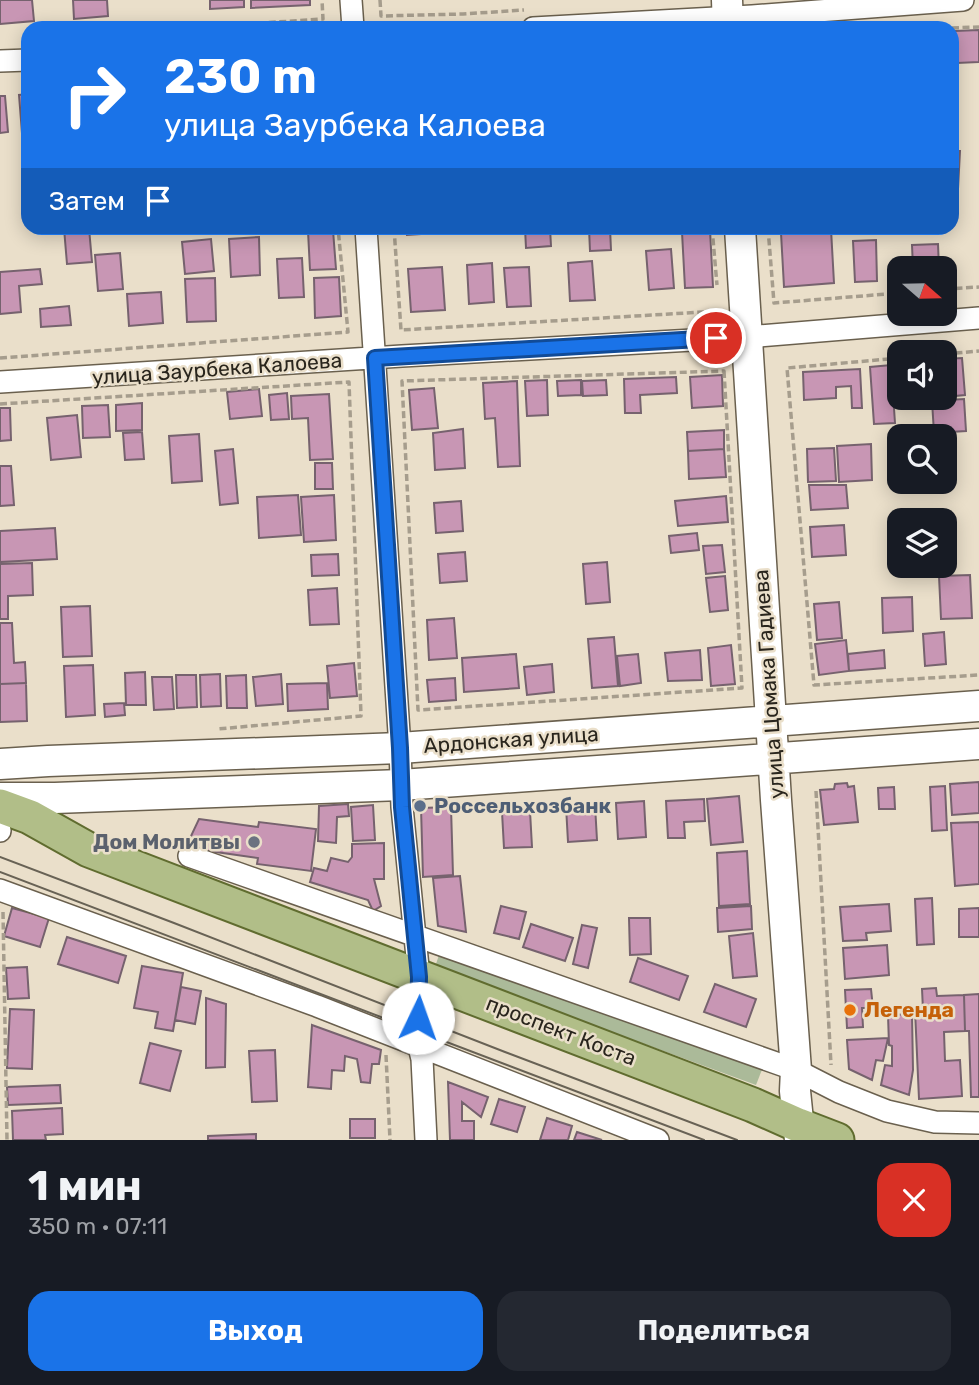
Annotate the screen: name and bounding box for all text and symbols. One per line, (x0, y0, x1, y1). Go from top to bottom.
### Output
text: 230 m (164, 47, 317, 105)
icon: right (49, 49, 140, 140)
text: улица Заурбека Калоева (164, 106, 546, 144)
icon: arrive (139, 182, 177, 220)
text: Затем (49, 186, 125, 217)
north arrow (887, 256, 957, 326)
map controls (887, 256, 957, 578)
pin (686, 308, 746, 368)
icon: arrive (697, 319, 735, 357)
button: sound (887, 340, 957, 410)
street label: улица Заурбека Калоева (91, 347, 343, 390)
button: search (887, 424, 957, 494)
button: layers (887, 508, 957, 578)
street label: улица Цомака Гадиева (748, 568, 789, 800)
street label: Ардонская улица (423, 721, 599, 758)
place label: Россельхозбанк (434, 793, 612, 818)
marker: Россельхозбанк (412, 798, 428, 814)
place label: Дом Молитвы (93, 829, 240, 854)
marker: Дом Молитвы (246, 834, 262, 850)
position arrow (381, 981, 455, 1055)
street label: проспект Коста (483, 990, 640, 1071)
place label: Легенда (864, 997, 954, 1022)
marker: Легенда (842, 1002, 858, 1018)
text: 1 мин (28, 1161, 142, 1211)
button: close (877, 1163, 951, 1237)
text: 350 m · 07:11 (28, 1212, 167, 1240)
button: Выход (28, 1291, 483, 1371)
button: Поделиться (497, 1291, 951, 1371)

